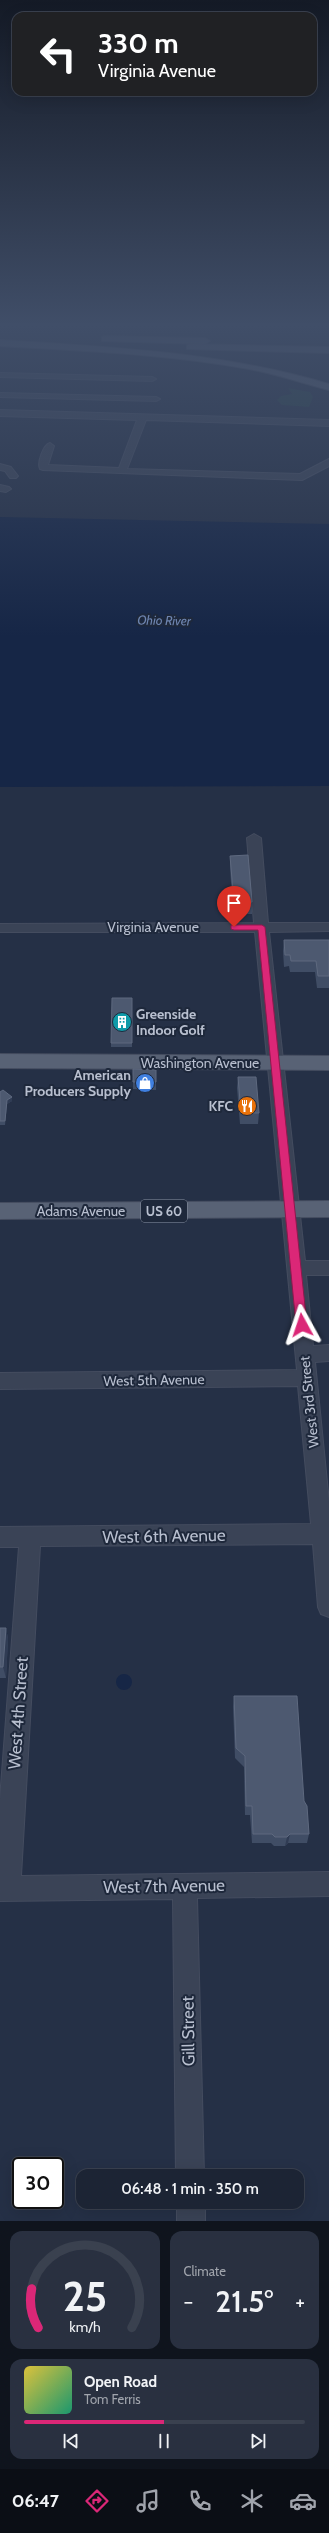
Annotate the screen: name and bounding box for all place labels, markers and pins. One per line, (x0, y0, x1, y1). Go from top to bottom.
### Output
pin (217, 886, 251, 927)
place label: Greenside Indoor Golf (136, 1005, 205, 1039)
building icon: Greenside Indoor Golf (111, 1011, 133, 1033)
place label: American Producers Supply (24, 1066, 131, 1100)
shop icon: American Producers Supply (134, 1072, 156, 1094)
restaurant icon: KFC (236, 1095, 258, 1117)
place label: KFC (208, 1097, 233, 1115)

